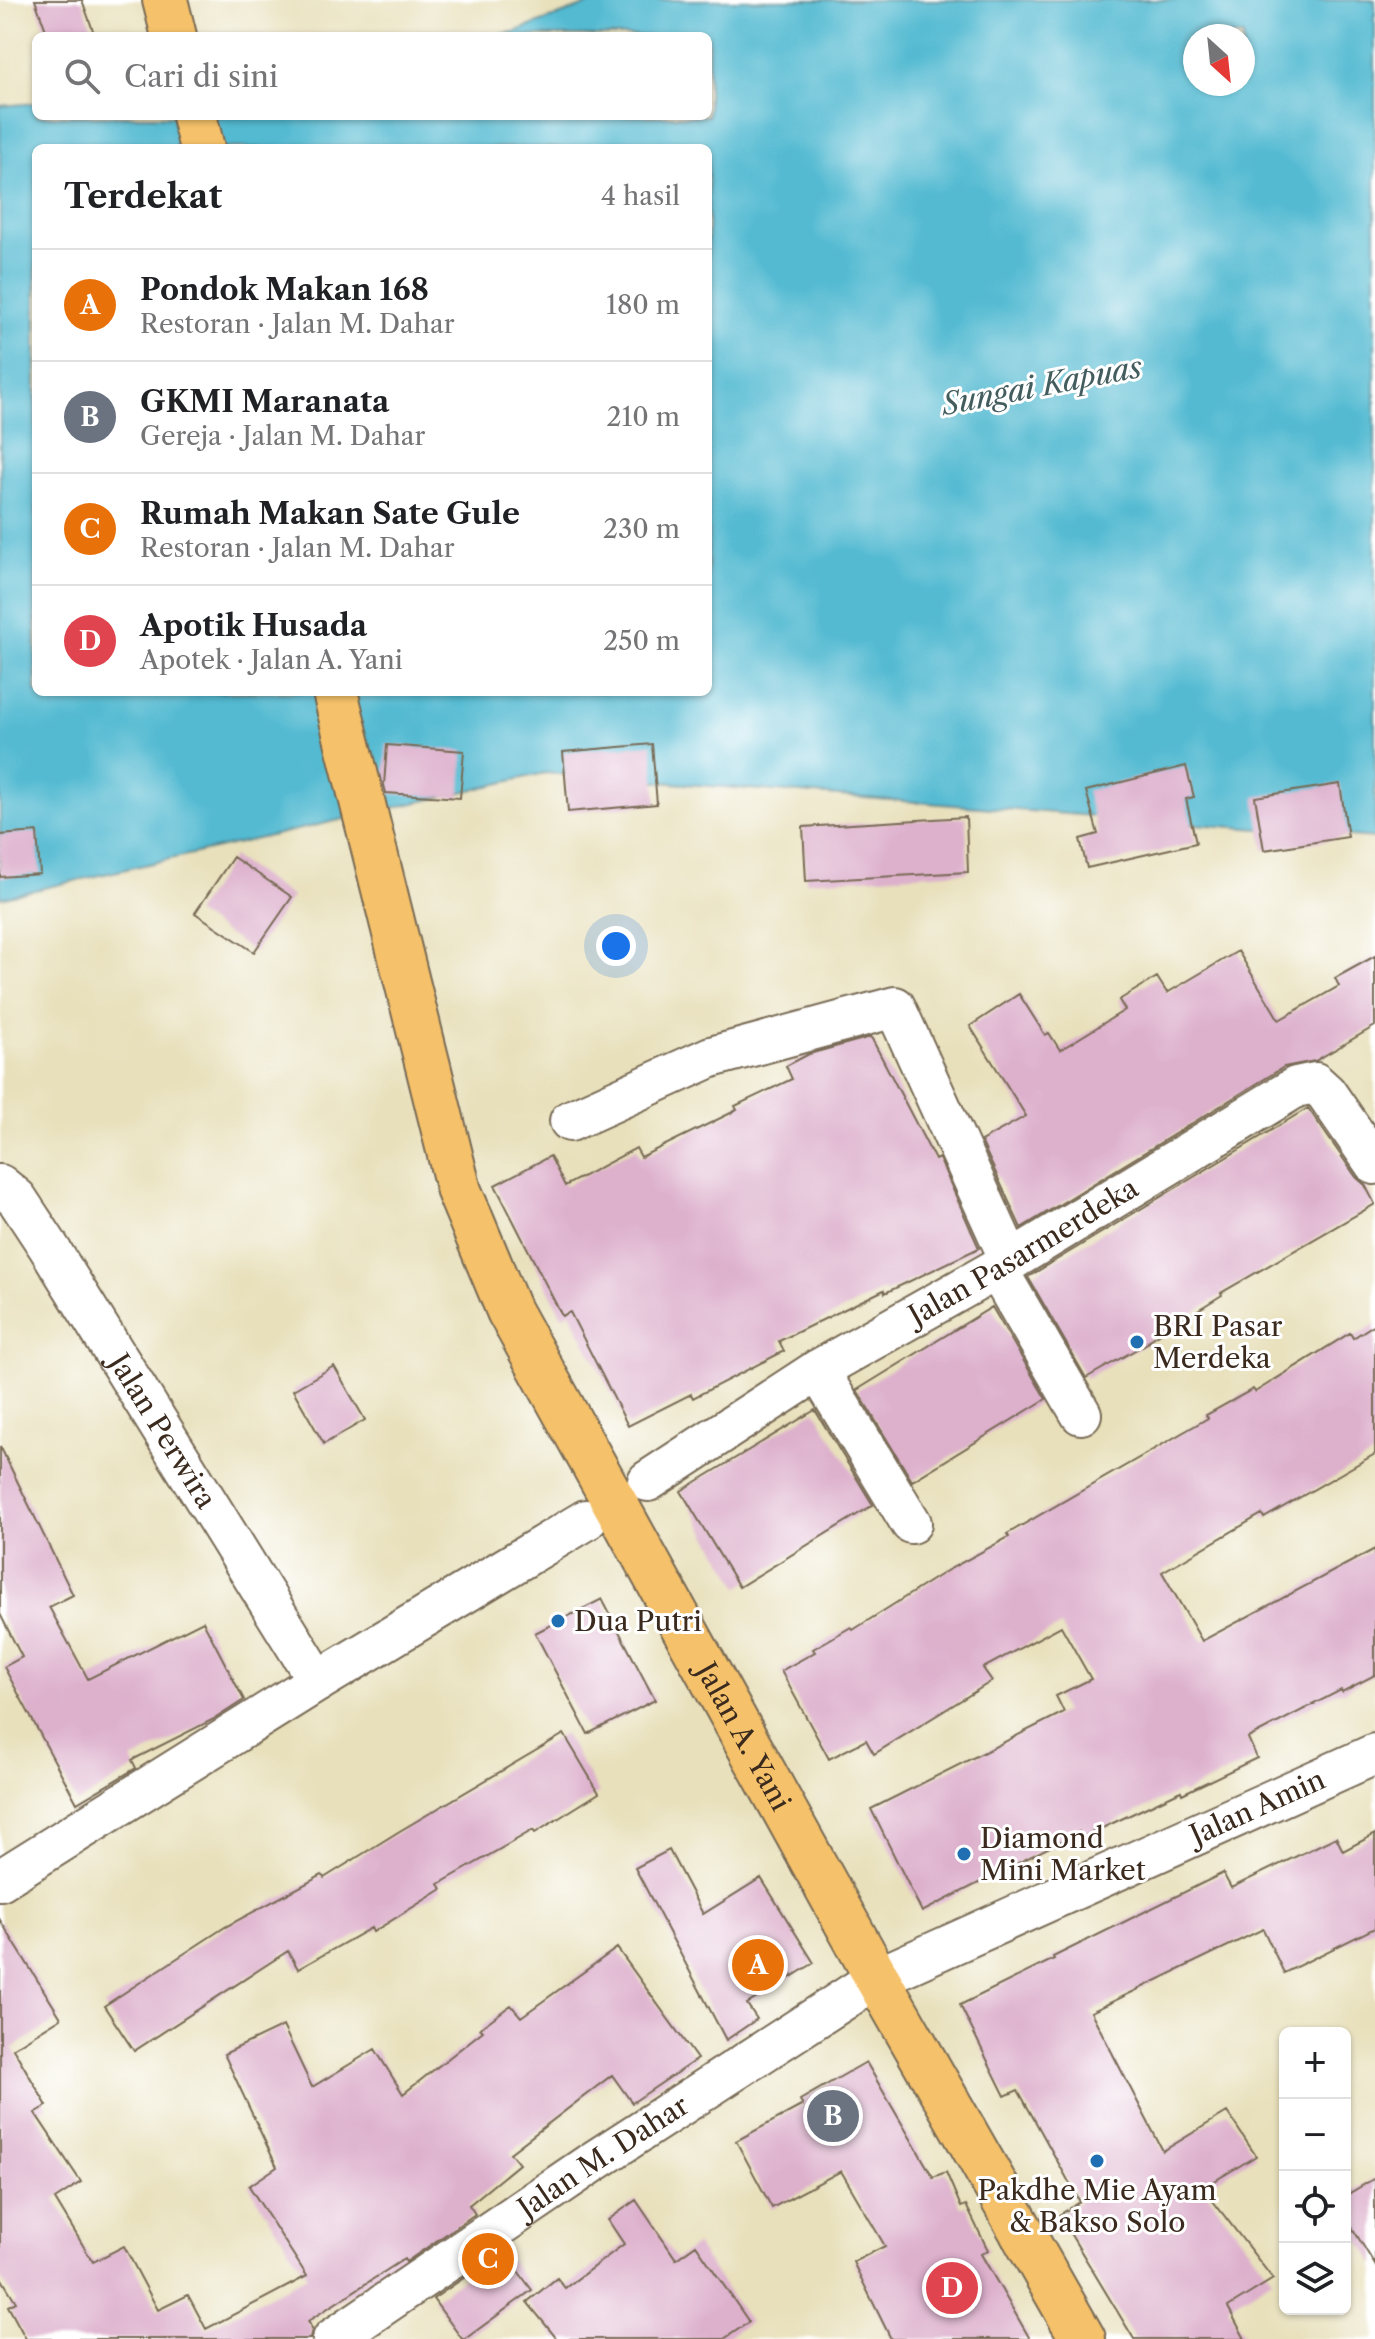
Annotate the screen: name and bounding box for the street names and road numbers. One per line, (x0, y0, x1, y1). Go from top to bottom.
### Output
street label: Jalan Pasarmerdeka (899, 1170, 1144, 1334)
street label: Jalan Perwira (100, 1344, 224, 1515)
street label: Jalan A. Yani (687, 1653, 798, 1816)
street label: Jalan Amin (1181, 1762, 1330, 1854)
street label: Jalan M. Dahar (508, 2088, 695, 2227)

